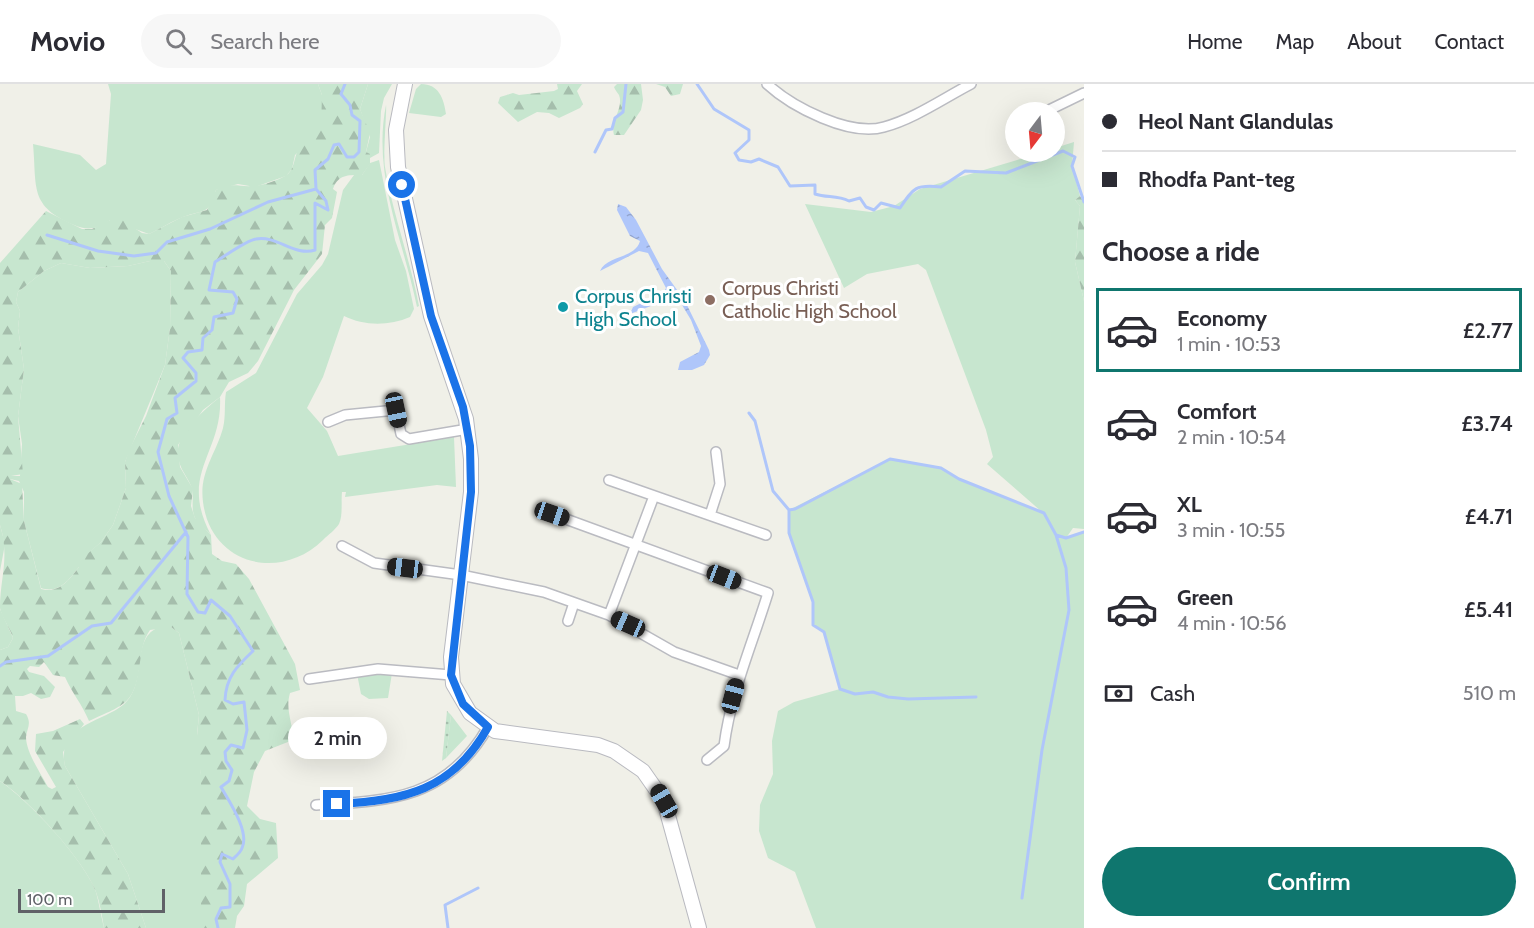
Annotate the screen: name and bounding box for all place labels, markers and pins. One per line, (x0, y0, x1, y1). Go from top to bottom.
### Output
place label: Corpus Christi Catholic High School (722, 276, 897, 323)
place label: Corpus Christi High School (575, 284, 692, 331)
marker: Corpus Christi Catholic High School (703, 293, 717, 307)
marker: Corpus Christi High School (556, 300, 570, 314)

